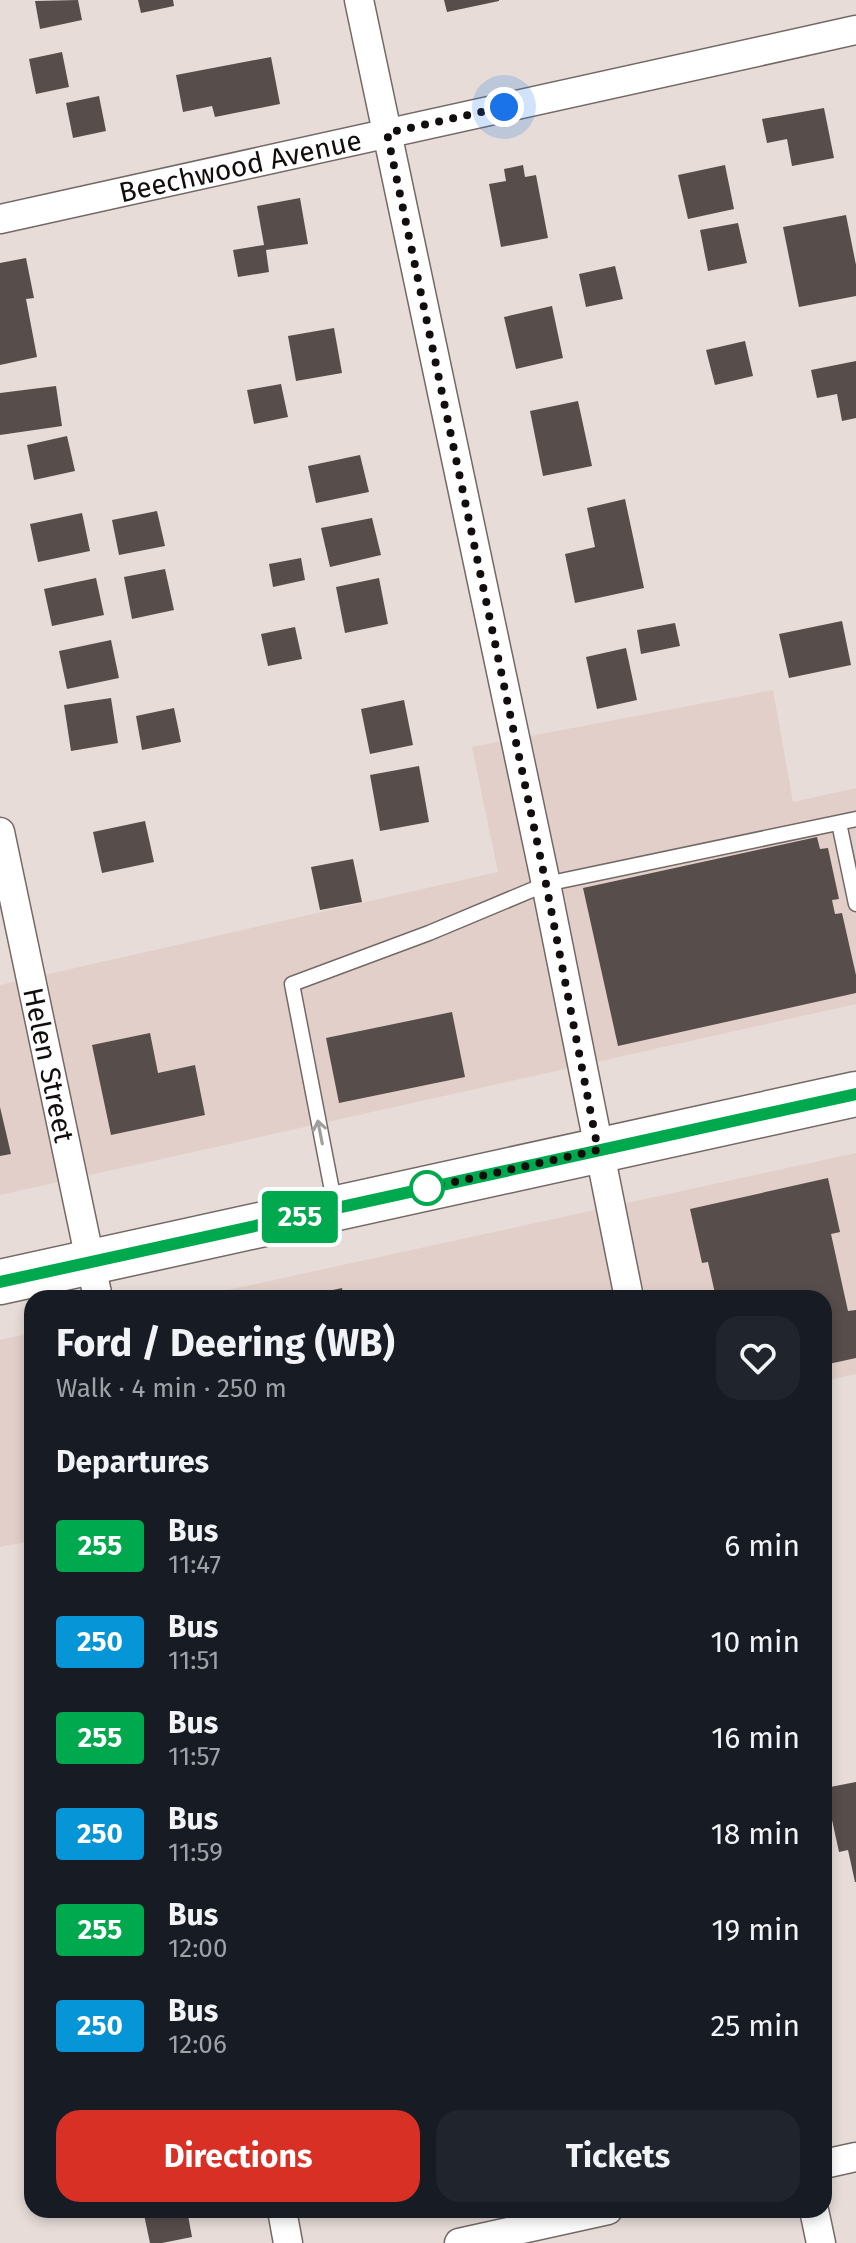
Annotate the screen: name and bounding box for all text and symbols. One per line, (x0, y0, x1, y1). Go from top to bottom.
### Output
your location (484, 87, 524, 127)
street label: Beechwood Avenue (116, 124, 365, 209)
street label: Helen Street (16, 985, 81, 1146)
one-way arrow (312, 1120, 327, 1146)
unlabelled marker (410, 1171, 444, 1205)
line badge: 255 (254, 1191, 346, 1243)
text: 255 (278, 1200, 322, 1233)
button: heart (716, 1316, 800, 1400)
text: Ford / Deering (WB) (56, 1320, 395, 1366)
text: Walk · 4 min · 250 m (56, 1373, 287, 1404)
text: Departures (56, 1444, 209, 1480)
text: Bus (168, 1513, 218, 1549)
text: 6 min (724, 1528, 800, 1564)
text: 255 (78, 1529, 122, 1562)
text: 11:47 (168, 1549, 221, 1580)
text: Bus (168, 1609, 218, 1645)
text: 10 min (711, 1624, 800, 1660)
text: 250 (77, 1625, 123, 1658)
text: 11:51 (168, 1645, 219, 1676)
text: Bus (168, 1705, 218, 1741)
text: 16 min (711, 1720, 800, 1756)
text: 255 (78, 1721, 122, 1754)
text: 11:57 (168, 1741, 220, 1772)
text: Bus (168, 1801, 218, 1837)
text: 18 min (711, 1816, 800, 1852)
text: 250 (77, 1817, 123, 1850)
text: 11:59 (168, 1837, 223, 1868)
text: Bus (168, 1897, 218, 1933)
text: 19 min (712, 1912, 800, 1948)
text: 255 (78, 1913, 122, 1946)
text: 12:00 (168, 1933, 227, 1964)
text: Bus (168, 1993, 218, 2029)
text: 25 min (710, 2008, 800, 2044)
text: 250 (77, 2009, 123, 2042)
text: 12:06 (168, 2029, 227, 2060)
button: Directions (56, 2110, 420, 2202)
button: Tickets (436, 2110, 800, 2202)

